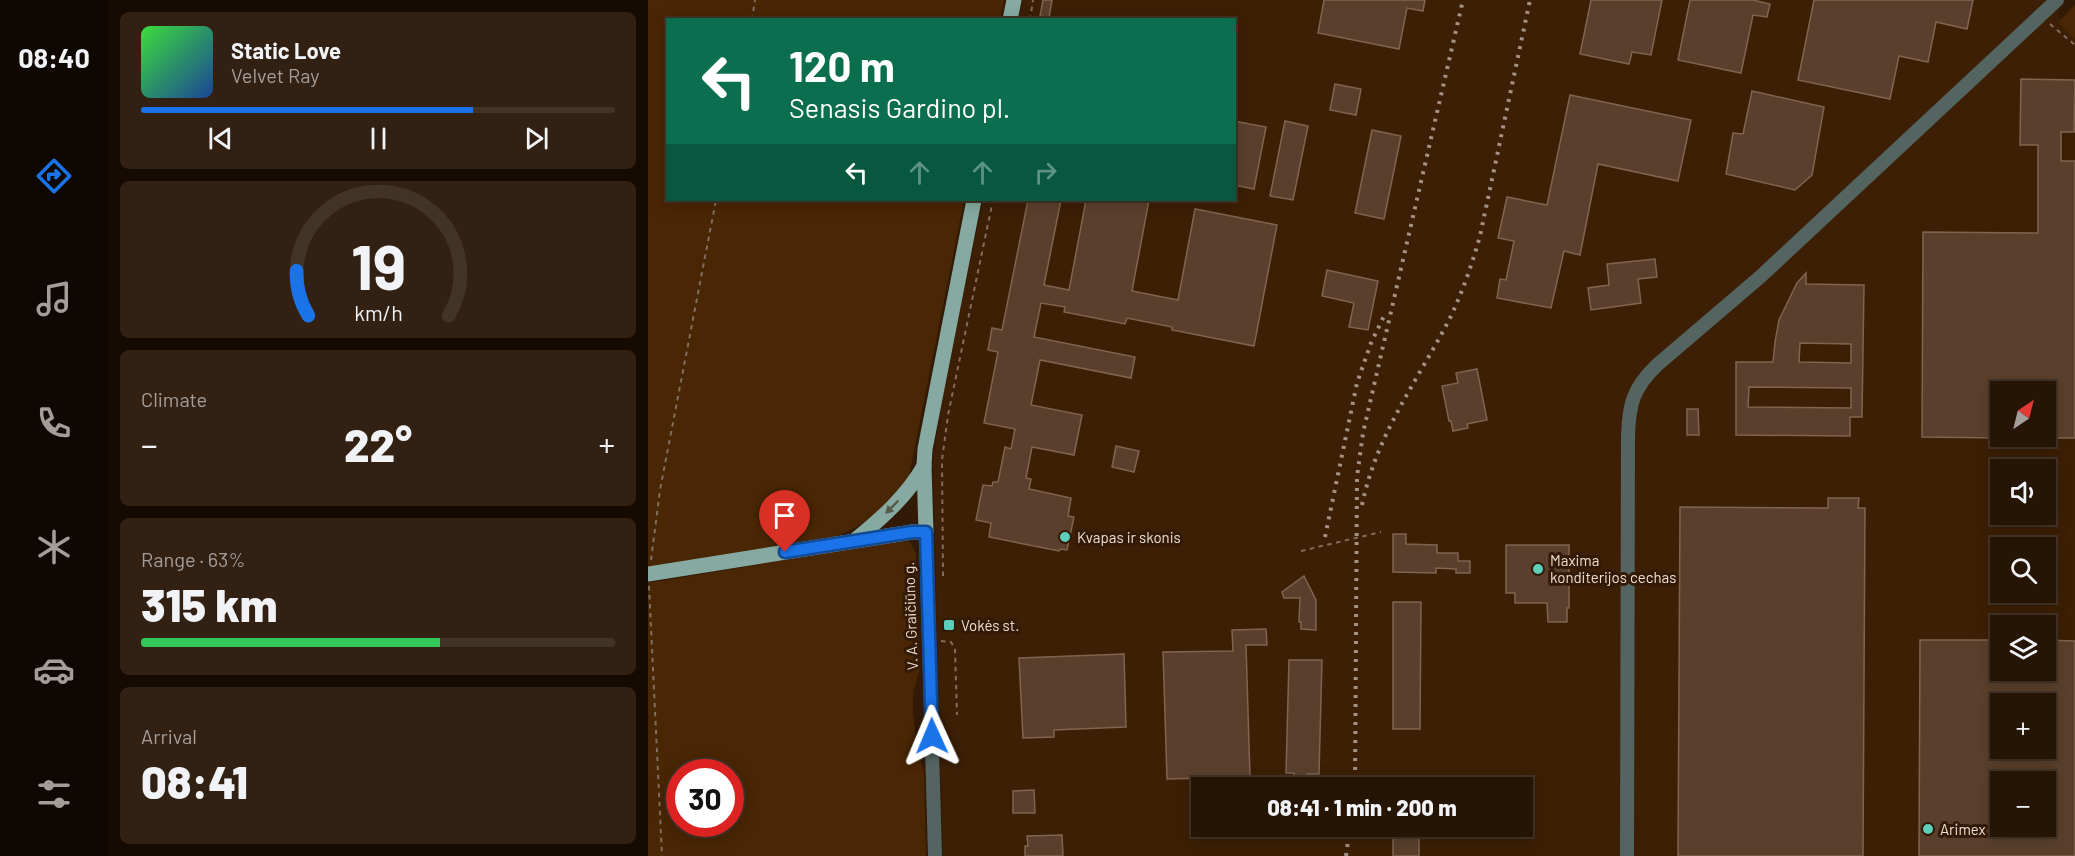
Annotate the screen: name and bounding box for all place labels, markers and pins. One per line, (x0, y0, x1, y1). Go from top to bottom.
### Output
pin (759, 490, 810, 552)
place label: Kvapas ir skonis (1077, 528, 1181, 546)
marker: Kvapas ir skonis (1058, 530, 1072, 544)
place label: Maxima konditerijos cechas (1550, 551, 1677, 586)
marker: Maxima konditerijos cechas (1531, 562, 1545, 576)
place label: Vokės st. (961, 616, 1019, 634)
marker: Vokės st. (942, 618, 956, 632)
place label: Arimex (1940, 820, 1986, 838)
marker: Arimex (1921, 822, 1935, 836)

